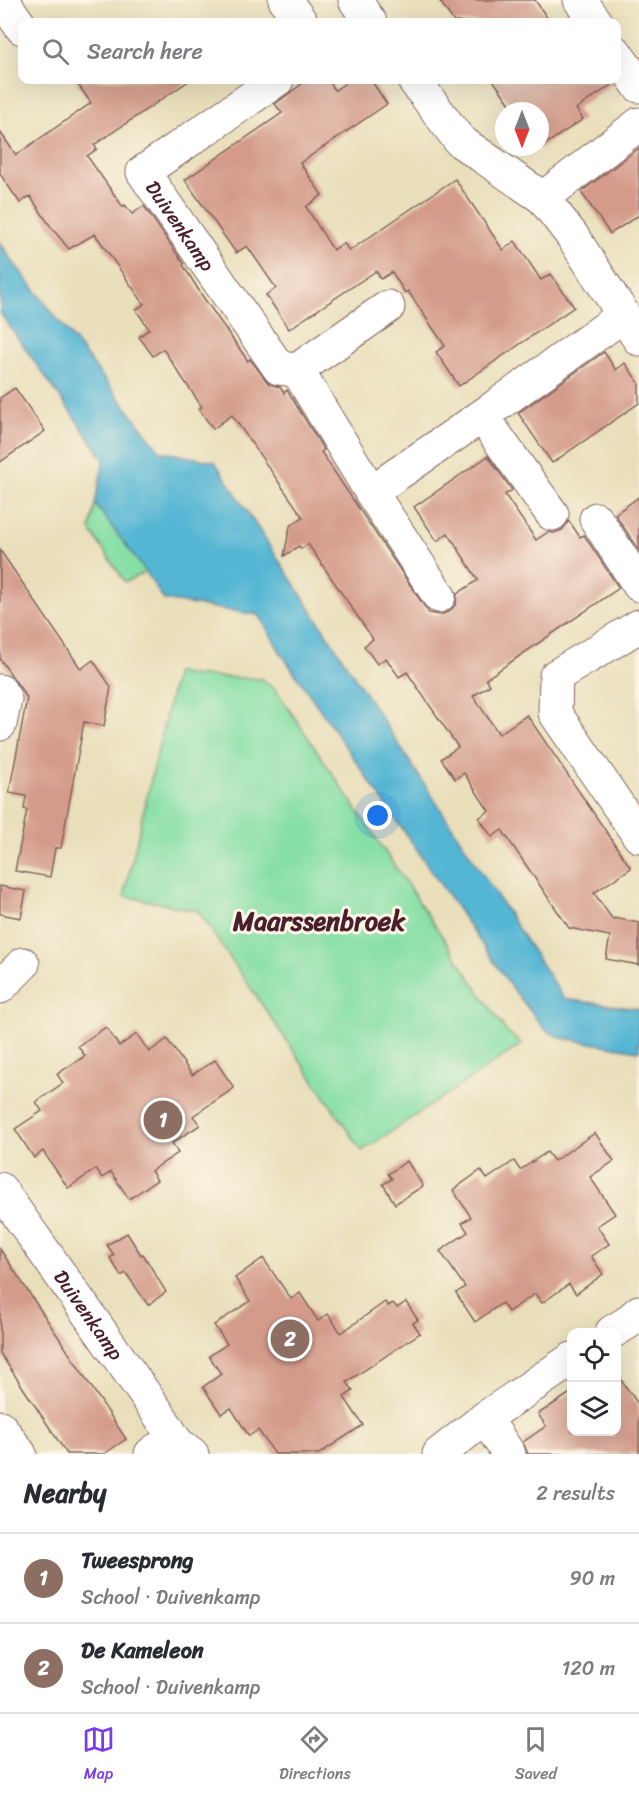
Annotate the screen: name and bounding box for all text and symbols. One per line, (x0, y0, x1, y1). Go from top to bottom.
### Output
search box (18, 18, 621, 84)
text: Search here (87, 32, 203, 71)
icon: search (39, 35, 72, 68)
north arrow (495, 102, 549, 156)
street label: Duivenkamp (136, 173, 225, 279)
your location (363, 801, 392, 830)
district label: Maarssenbroek (232, 898, 406, 944)
pin: 1 (144, 1098, 182, 1142)
street label: Duivenkamp (44, 1262, 133, 1368)
pin: 2 (270, 1316, 310, 1362)
map controls (567, 1328, 621, 1436)
button: locate (567, 1328, 621, 1382)
button: layers (567, 1382, 621, 1436)
text: Nearby (24, 1470, 106, 1516)
text: 2 results (536, 1476, 615, 1511)
text: Tweesprong (81, 1541, 194, 1580)
text: 1 (39, 1561, 48, 1596)
text: 90 m (570, 1561, 615, 1596)
text: School · Duivenkamp (81, 1580, 260, 1615)
text: De Kameleon (81, 1631, 204, 1670)
text: 2 (38, 1651, 49, 1686)
text: 120 m (562, 1651, 615, 1686)
text: School · Duivenkamp (81, 1670, 260, 1705)
tab: Map (82, 1723, 115, 1788)
tab: Directions (279, 1723, 351, 1788)
tab: Saved (515, 1723, 557, 1788)

